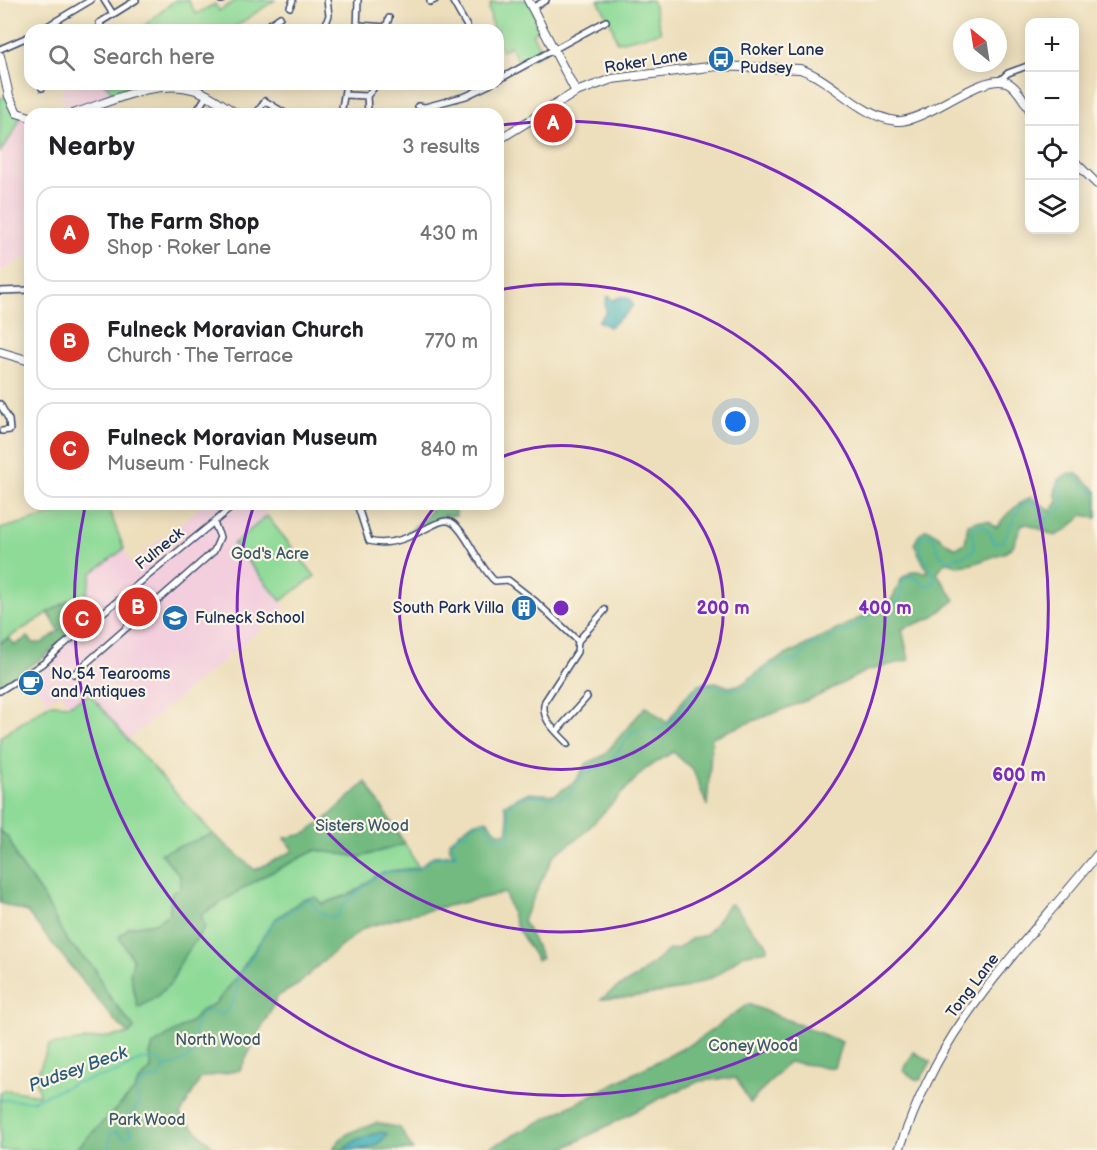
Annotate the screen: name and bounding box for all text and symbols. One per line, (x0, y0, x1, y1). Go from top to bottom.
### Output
north arrow (953, 18, 1007, 72)
map controls (1025, 18, 1079, 234)
button: + (1025, 18, 1079, 72)
search box (24, 24, 504, 90)
icon: search (45, 41, 78, 74)
place label: Roker Lane Pudsey (740, 41, 824, 78)
text: Search here (93, 44, 215, 71)
bus stop icon: Roker Lane Pudsey (706, 44, 736, 74)
street label: Roker Lane (603, 46, 689, 78)
button: − (1025, 72, 1079, 126)
pin: A (534, 100, 572, 146)
button: locate (1025, 126, 1079, 180)
text: Nearby (48, 132, 135, 163)
text: 3 results (402, 135, 480, 159)
button: layers (1025, 180, 1079, 234)
text: The Farm Shop (107, 209, 259, 236)
text: A (63, 222, 76, 246)
text: 430 m (420, 222, 478, 246)
text: Shop · Roker Lane (107, 236, 271, 260)
text: Fulneck Moravian Church (107, 317, 364, 344)
text: B (62, 330, 77, 354)
text: 770 m (425, 330, 478, 354)
text: Church · The Terrace (107, 344, 293, 368)
your location (721, 407, 750, 436)
text: Fulneck Moravian Museum (107, 425, 378, 452)
text: C (62, 438, 77, 462)
text: 840 m (420, 438, 478, 462)
text: Museum · Fulneck (107, 452, 269, 476)
street label: Fulneck (132, 524, 188, 574)
park label: God's Acre (231, 545, 309, 564)
pin: B (118, 584, 158, 630)
building icon: South Park Villa (509, 593, 539, 623)
pin: C (62, 596, 101, 642)
centre of rings (551, 598, 571, 618)
text: 200 m (696, 598, 750, 619)
text: 400 m (858, 598, 912, 619)
place label: South Park Villa (393, 599, 504, 618)
school or university icon: Fulneck School (160, 603, 190, 633)
place label: Fulneck School (195, 609, 305, 628)
place label: No 54 Tearooms and Antiques (51, 665, 171, 702)
cafe icon: No 54 Tearooms and Antiques (16, 668, 46, 698)
text: 600 m (992, 765, 1046, 786)
park label: Sisters Wood (315, 817, 409, 836)
street label: Tong Lane (943, 950, 1004, 1022)
park label: North Wood (175, 1031, 261, 1050)
park label: Coney Wood (708, 1037, 798, 1056)
water label: Pudsey Beck (26, 1041, 131, 1097)
park label: Park Wood (109, 1111, 185, 1130)

